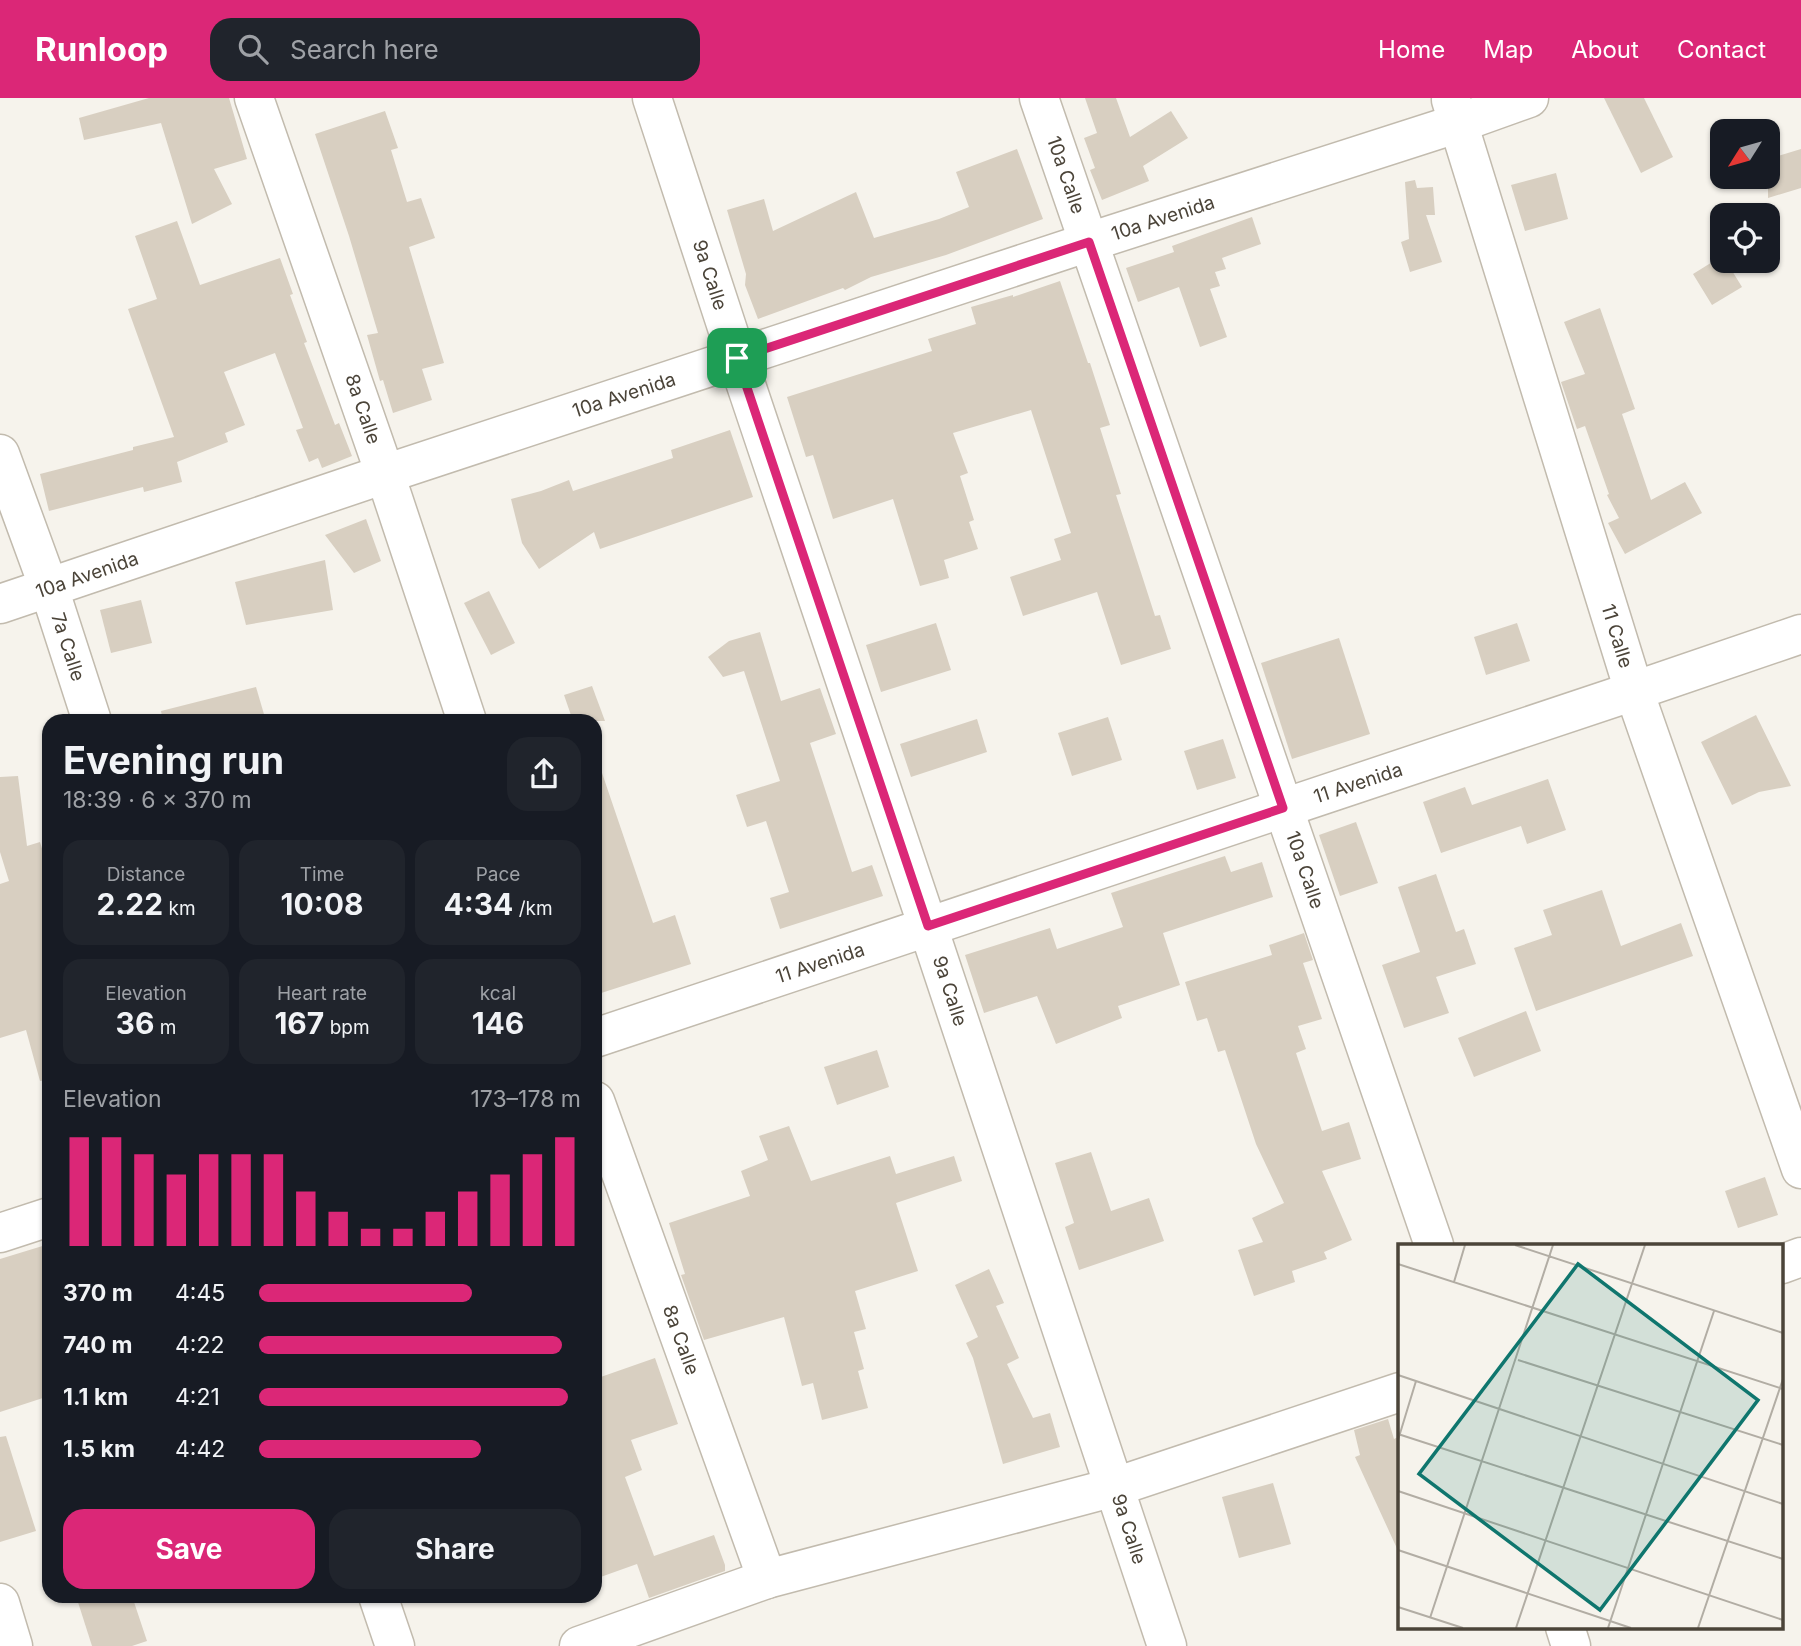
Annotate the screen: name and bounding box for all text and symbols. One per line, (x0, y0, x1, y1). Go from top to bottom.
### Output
search box (210, 18, 700, 81)
text: Runloop (35, 29, 168, 69)
icon: search (234, 30, 272, 68)
text: Search here (290, 34, 439, 65)
text: Home (1378, 35, 1445, 64)
text: Map (1483, 35, 1533, 64)
text: About (1571, 35, 1639, 64)
text: Contact (1677, 35, 1766, 64)
north arrow (1710, 119, 1780, 189)
map controls (1710, 119, 1780, 273)
street label: 10a Calle (1042, 133, 1090, 217)
street label: 10a Avenida (1109, 191, 1217, 245)
button: locate (1710, 203, 1780, 273)
street label: 9a Calle (688, 237, 732, 313)
pin (707, 328, 767, 388)
icon: arrive (718, 339, 756, 377)
street label: 10a Avenida (570, 368, 678, 422)
street label: 8a Calle (340, 371, 386, 447)
street label: 10a Avenida (33, 547, 141, 603)
street label: 11 Calle (1596, 601, 1638, 671)
street label: 7a Calle (46, 610, 90, 684)
text: Evening run (63, 737, 284, 783)
button: share (507, 737, 581, 811)
street label: 11 Avenida (1311, 758, 1405, 808)
text: 18:39 · 6 × 370 m (63, 786, 252, 814)
street label: 10a Calle (1281, 828, 1329, 912)
text: Distance (107, 863, 185, 886)
text: Time (300, 863, 344, 886)
text: Pace (476, 863, 520, 886)
text: 2.22 (96, 886, 163, 922)
text: 10:08 (281, 886, 363, 922)
text: 4:34 (443, 886, 513, 922)
text: km (163, 897, 196, 920)
text: /km (513, 897, 553, 920)
street label: 11 Avenida (773, 938, 867, 988)
street label: 9a Calle (928, 953, 972, 1029)
text: Elevation (105, 982, 187, 1005)
text: Heart rate (277, 982, 367, 1005)
text: kcal (480, 982, 516, 1005)
text: 36 (116, 1005, 154, 1041)
text: 167 (274, 1005, 324, 1041)
text: 146 (472, 1005, 524, 1041)
text: m (154, 1016, 176, 1039)
text: bpm (324, 1016, 370, 1039)
text: Elevation (63, 1085, 162, 1113)
text: 173–178 m (470, 1085, 581, 1113)
inset map (1398, 1244, 1784, 1628)
text: 370 m (63, 1279, 133, 1307)
text: 4:45 (175, 1279, 225, 1307)
street label: 8a Calle (658, 1302, 704, 1378)
text: 740 m (63, 1331, 133, 1359)
text: 4:22 (175, 1331, 225, 1359)
text: 1.1 km (63, 1383, 128, 1411)
text: 4:21 (175, 1383, 220, 1411)
text: 1.5 km (63, 1435, 135, 1463)
text: 4:42 (175, 1435, 225, 1463)
street label: 9a Calle (1107, 1491, 1151, 1567)
button: Save (63, 1509, 315, 1589)
button: Share (329, 1509, 581, 1589)

